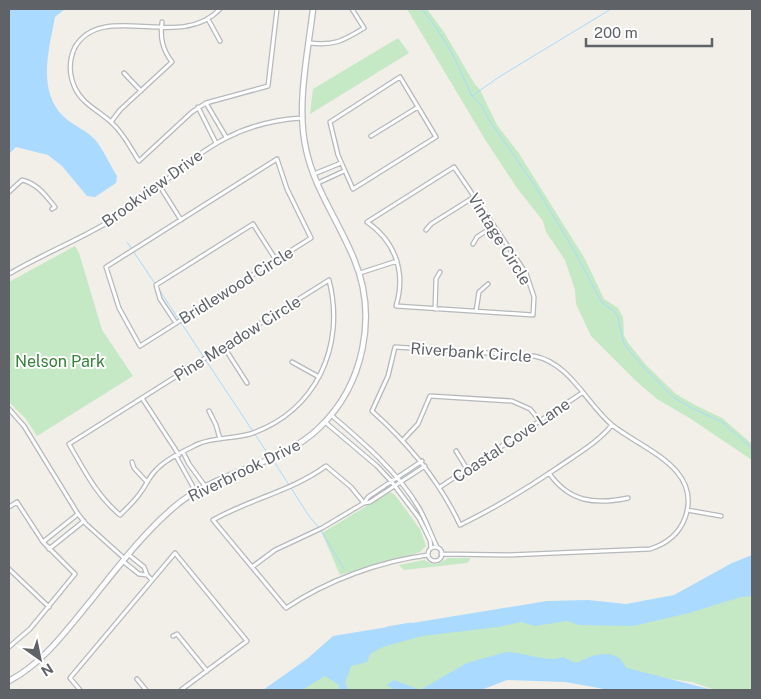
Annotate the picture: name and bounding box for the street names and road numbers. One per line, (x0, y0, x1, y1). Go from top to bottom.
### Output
street label: Brookview Drive (98, 146, 206, 231)
street label: Vintage Circle (464, 190, 535, 289)
street label: Bridlewood Circle (176, 243, 297, 328)
street label: Pine Meadow Circle (170, 292, 304, 385)
street label: Riverbank Circle (410, 339, 532, 366)
street label: Coastal Cove Lane (449, 394, 573, 487)
street label: Riverbrook Drive (185, 435, 304, 506)

